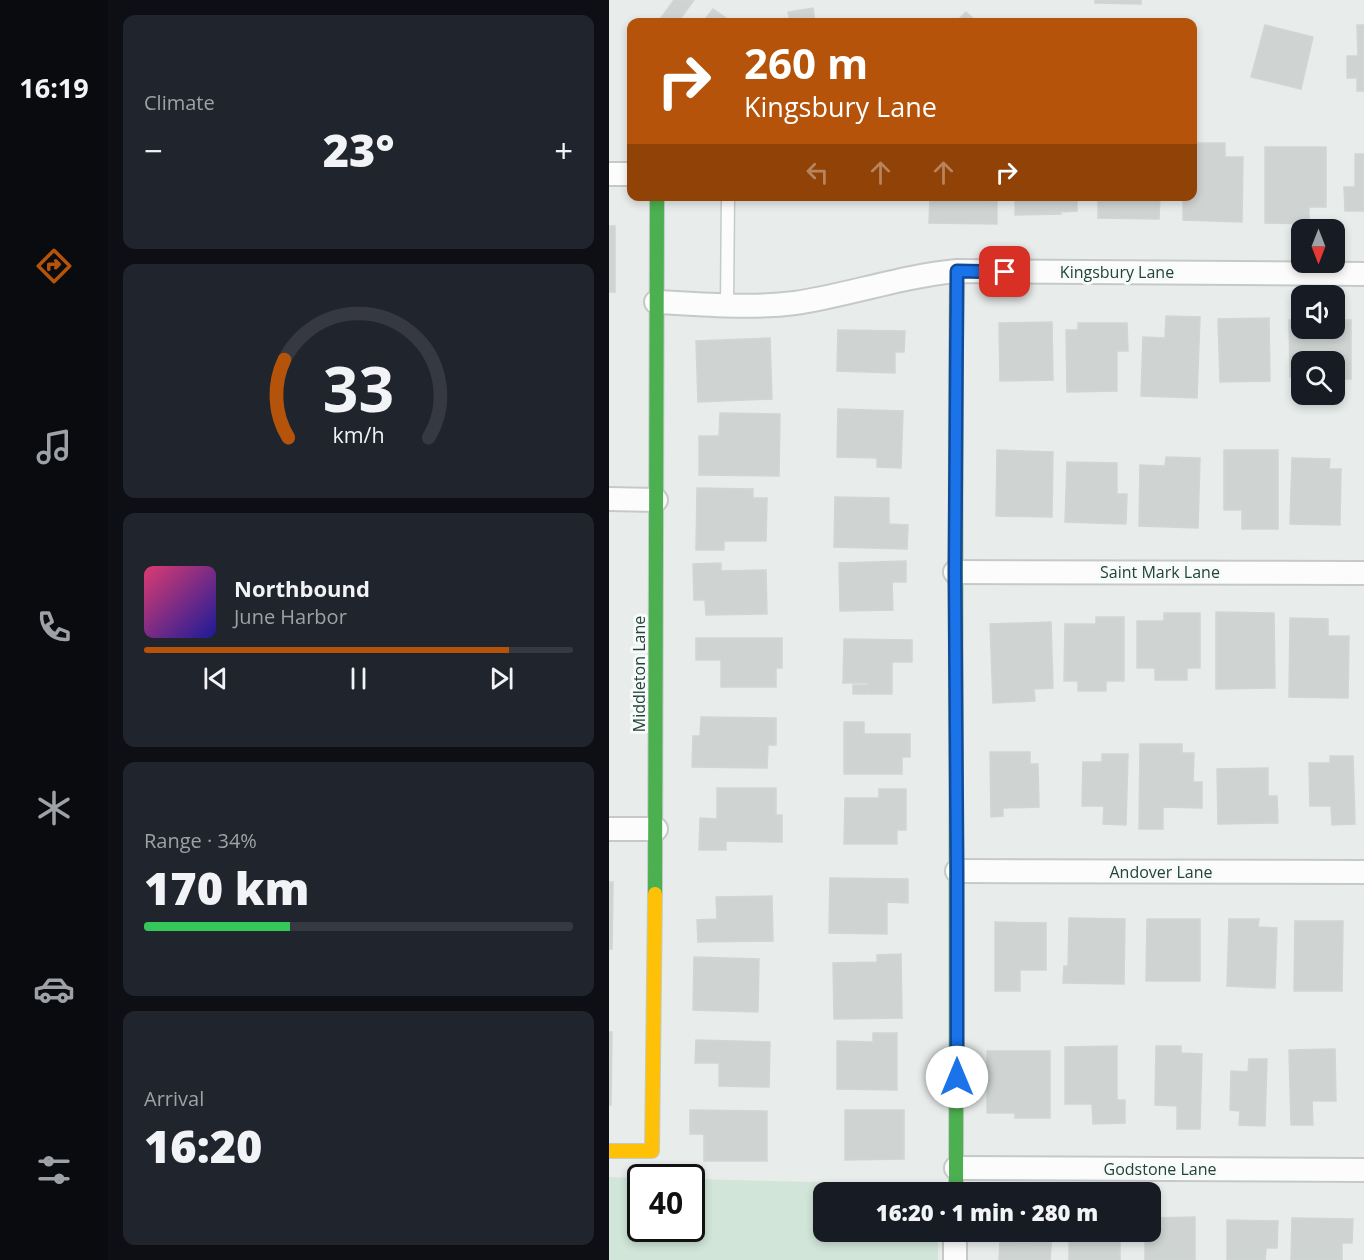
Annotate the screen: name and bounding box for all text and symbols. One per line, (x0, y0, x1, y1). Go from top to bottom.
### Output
text: 260 m (744, 34, 868, 91)
icon: right (645, 42, 723, 120)
text: 16:19 (19, 69, 89, 106)
text: Kingsbury Lane (744, 88, 937, 125)
text: Climate (144, 89, 215, 116)
text: 23° (323, 119, 394, 180)
text: − (144, 128, 163, 173)
text: + (554, 128, 573, 173)
icon: left (801, 156, 834, 189)
icon: ahead (864, 156, 897, 189)
icon: ahead (927, 156, 960, 189)
icon: right (990, 156, 1023, 189)
north arrow (1291, 219, 1345, 273)
map controls (1291, 219, 1345, 405)
icon: directions (33, 245, 75, 287)
pin (979, 246, 1030, 297)
icon: arrive (988, 255, 1021, 288)
street label: Kingsbury Lane (1060, 261, 1174, 283)
button: sound (1291, 285, 1345, 339)
text: 33 (323, 345, 394, 430)
button: search (1291, 351, 1345, 405)
text: km/h (332, 420, 385, 449)
icon: music (33, 426, 75, 468)
street label: Saint Mark Lane (1100, 561, 1220, 583)
text: Northbound (234, 573, 370, 603)
text: June Harbor (234, 603, 347, 630)
icon: phone (33, 606, 75, 648)
street label: Middleton Lane (628, 616, 650, 732)
icon: previous (199, 662, 232, 695)
icon: pause (342, 662, 375, 695)
icon: next (485, 662, 518, 695)
icon: climate (33, 787, 75, 829)
text: Range · 34% (144, 827, 257, 854)
text: 170 km (144, 857, 309, 918)
street label: Andover Lane (1109, 861, 1213, 883)
icon: car (33, 968, 75, 1010)
position arrow (925, 1045, 989, 1109)
text: Arrival (144, 1085, 204, 1112)
text: 16:20 (144, 1115, 262, 1176)
icon: filters (33, 1149, 75, 1191)
street label: Godstone Lane (1104, 1158, 1217, 1180)
speed limit sign: 40 (627, 1164, 705, 1242)
text: 16:20 · 1 min · 280 m (876, 1197, 1098, 1227)

